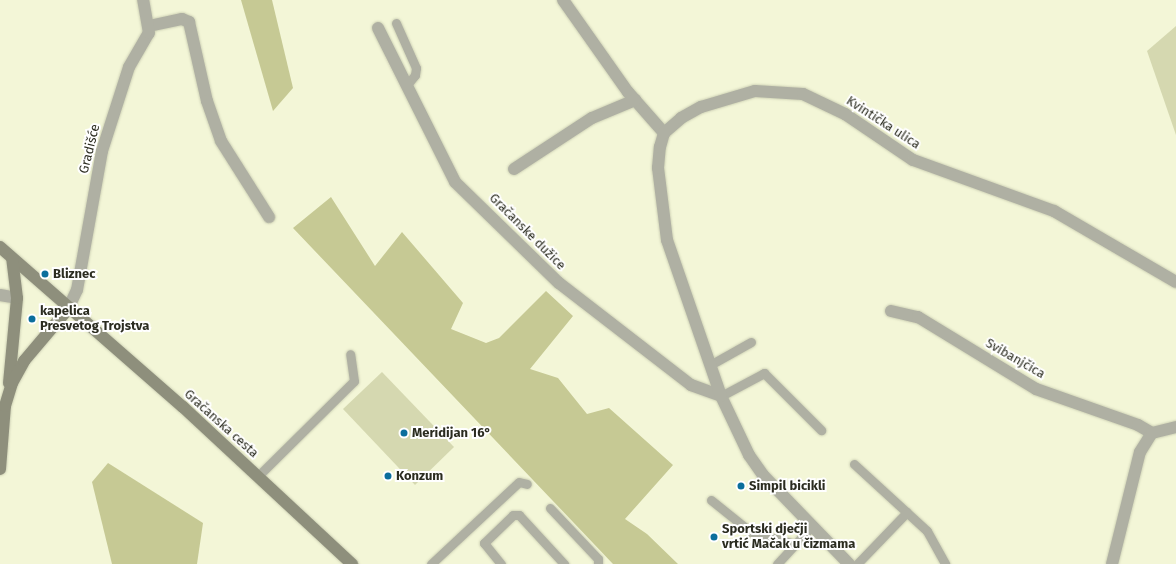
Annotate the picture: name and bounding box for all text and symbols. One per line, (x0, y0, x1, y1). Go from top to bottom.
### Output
street label: Kvintička ulica (843, 93, 923, 153)
street label: Gradišće (76, 123, 104, 175)
street label: Gračanske dužice (486, 191, 568, 273)
place label: Bliznec (53, 266, 95, 282)
marker: Bliznec (40, 269, 50, 279)
place label: kapelica Presvetog Trojstva (40, 304, 149, 335)
marker: kapelica Presvetog Trojstva (27, 314, 37, 324)
street label: Svibanjčica (983, 336, 1047, 382)
street label: Gračanska cesta (181, 387, 261, 461)
place label: Meridijan 16° (412, 425, 491, 441)
marker: Meridijan 16° (399, 428, 409, 438)
place label: Konzum (396, 468, 443, 484)
marker: Konzum (383, 471, 393, 481)
place label: Simpil bicikli (749, 478, 825, 494)
marker: Simpil bicikli (736, 481, 746, 491)
place label: Sportski dječji vrtić Mačak u čizmama (722, 522, 855, 553)
marker: Sportski dječji vrtić Mačak u čizmama (709, 532, 719, 542)

